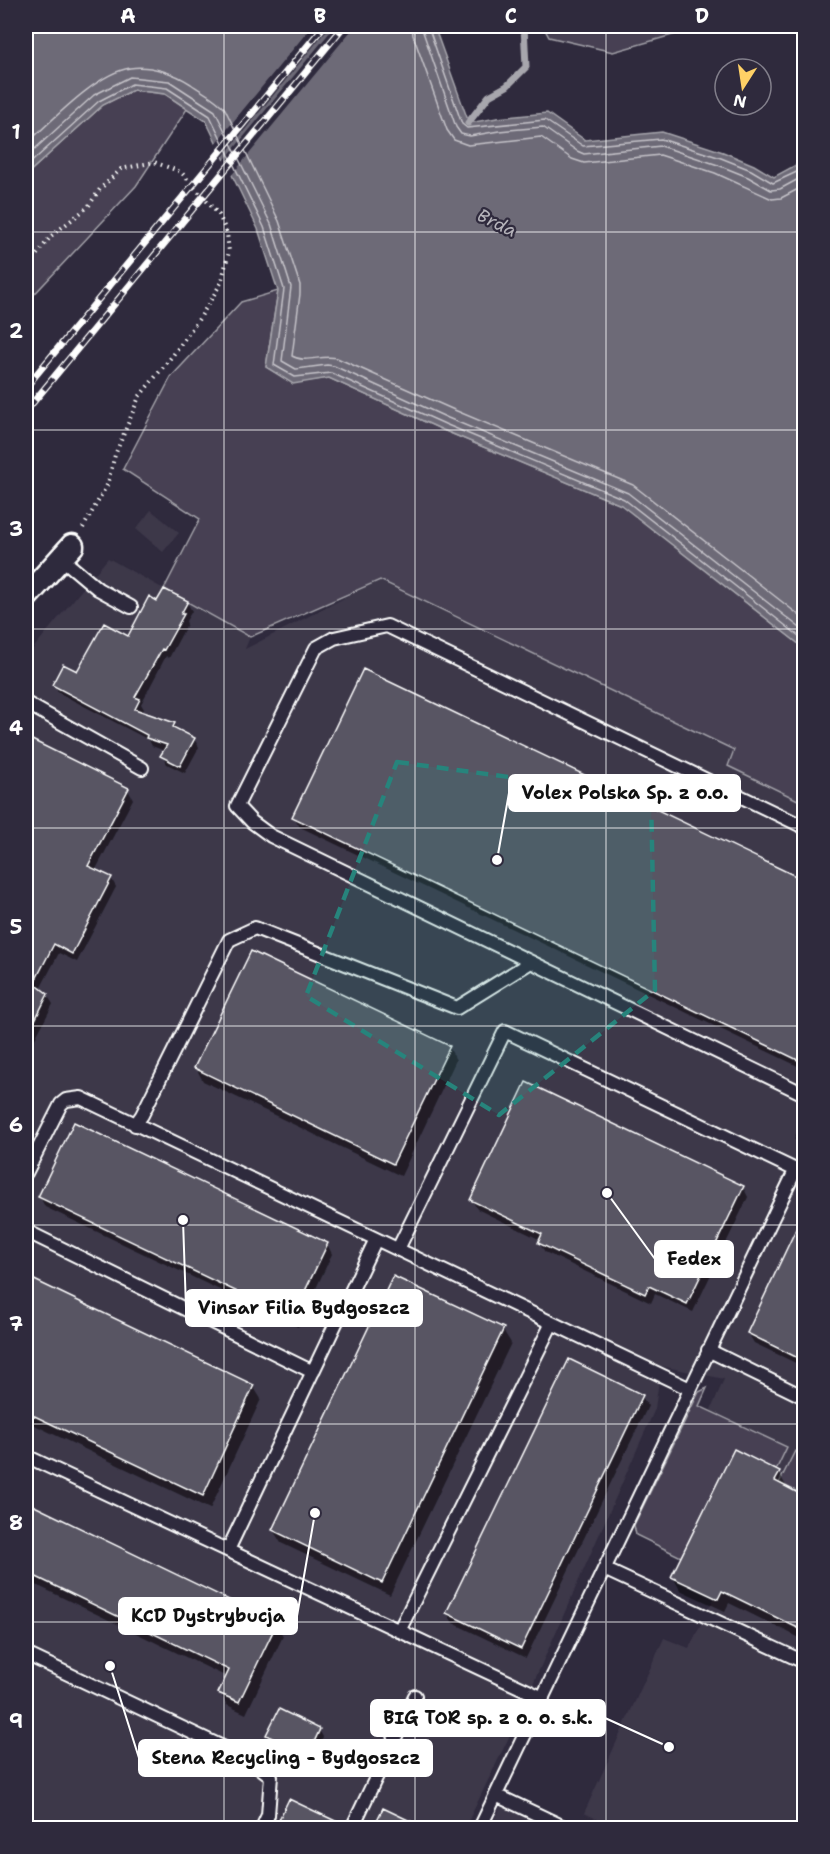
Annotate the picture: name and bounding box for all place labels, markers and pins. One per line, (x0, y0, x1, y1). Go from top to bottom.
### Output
callout: Volex Polska Sp. z o.o. (509, 775, 740, 811)
callout: Fedex (655, 1241, 733, 1277)
callout: Vinsar Filia Bydgoszcz (186, 1290, 422, 1326)
callout: KCD Dystrybucja (119, 1598, 297, 1634)
callout: BIG TOR sp. z o. o. s.k. (371, 1700, 605, 1736)
callout: Stena Recycling - Bydgoszcz (139, 1740, 432, 1776)

